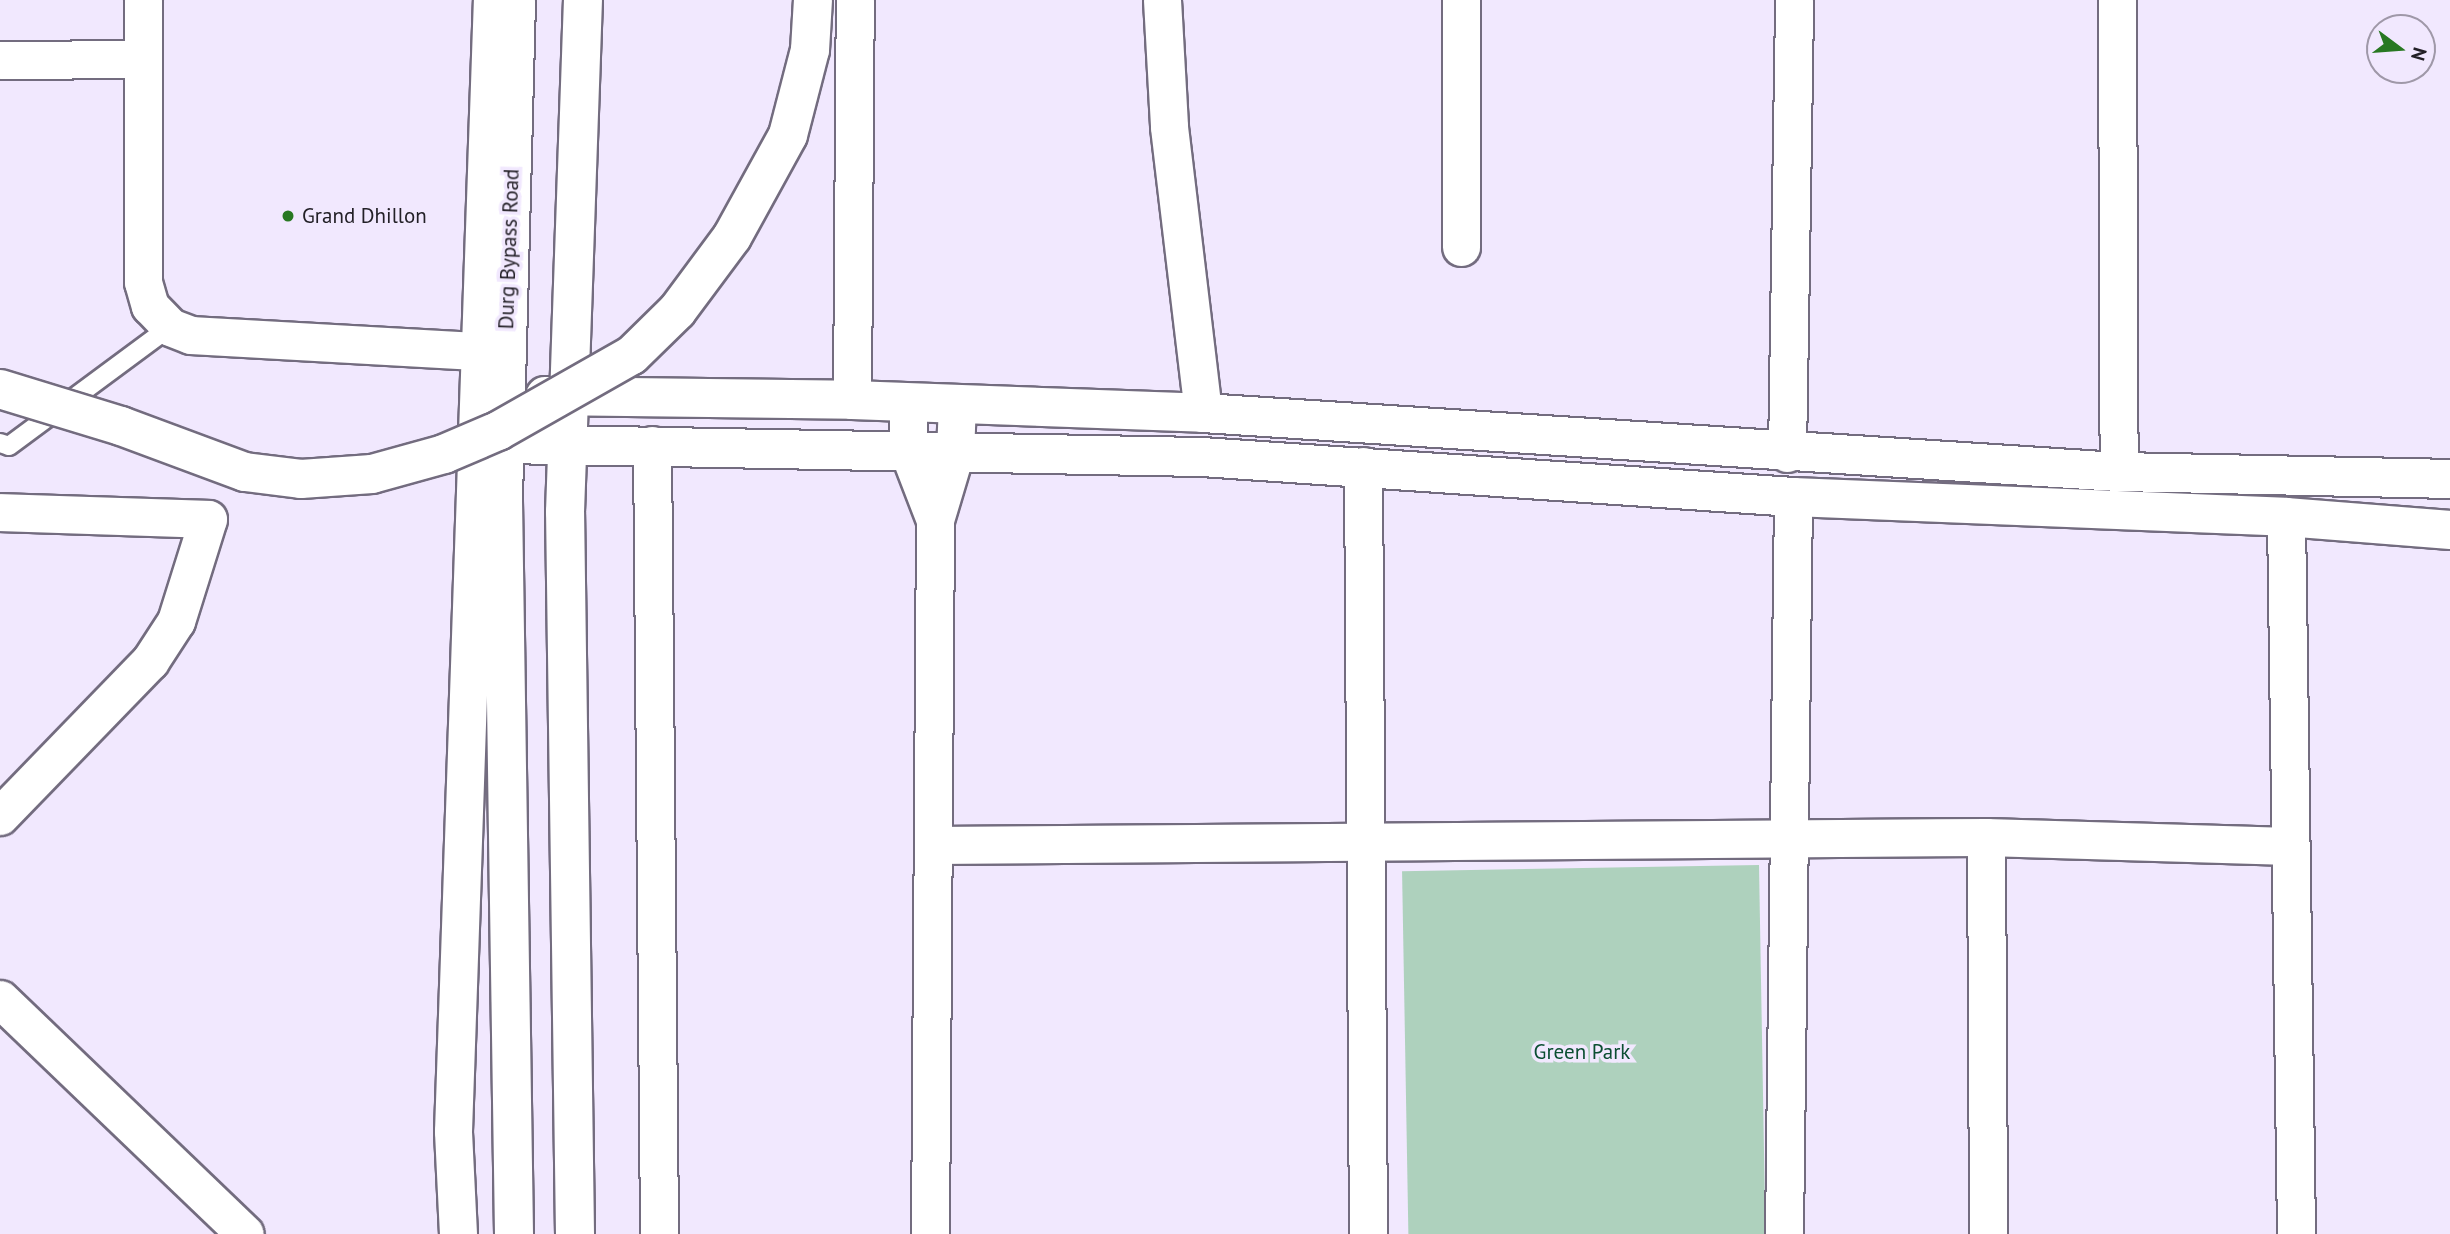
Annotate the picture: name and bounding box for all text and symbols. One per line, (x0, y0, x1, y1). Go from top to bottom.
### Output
north arrow (2366, 14, 2436, 84)
text: N (2406, 45, 2433, 64)
street label: Durg Bypass Road (494, 168, 524, 330)
place label: Grand Dhillon (302, 203, 427, 229)
marker: Grand Dhillon (280, 208, 296, 224)
park label: Green Park (1534, 1039, 1630, 1065)

